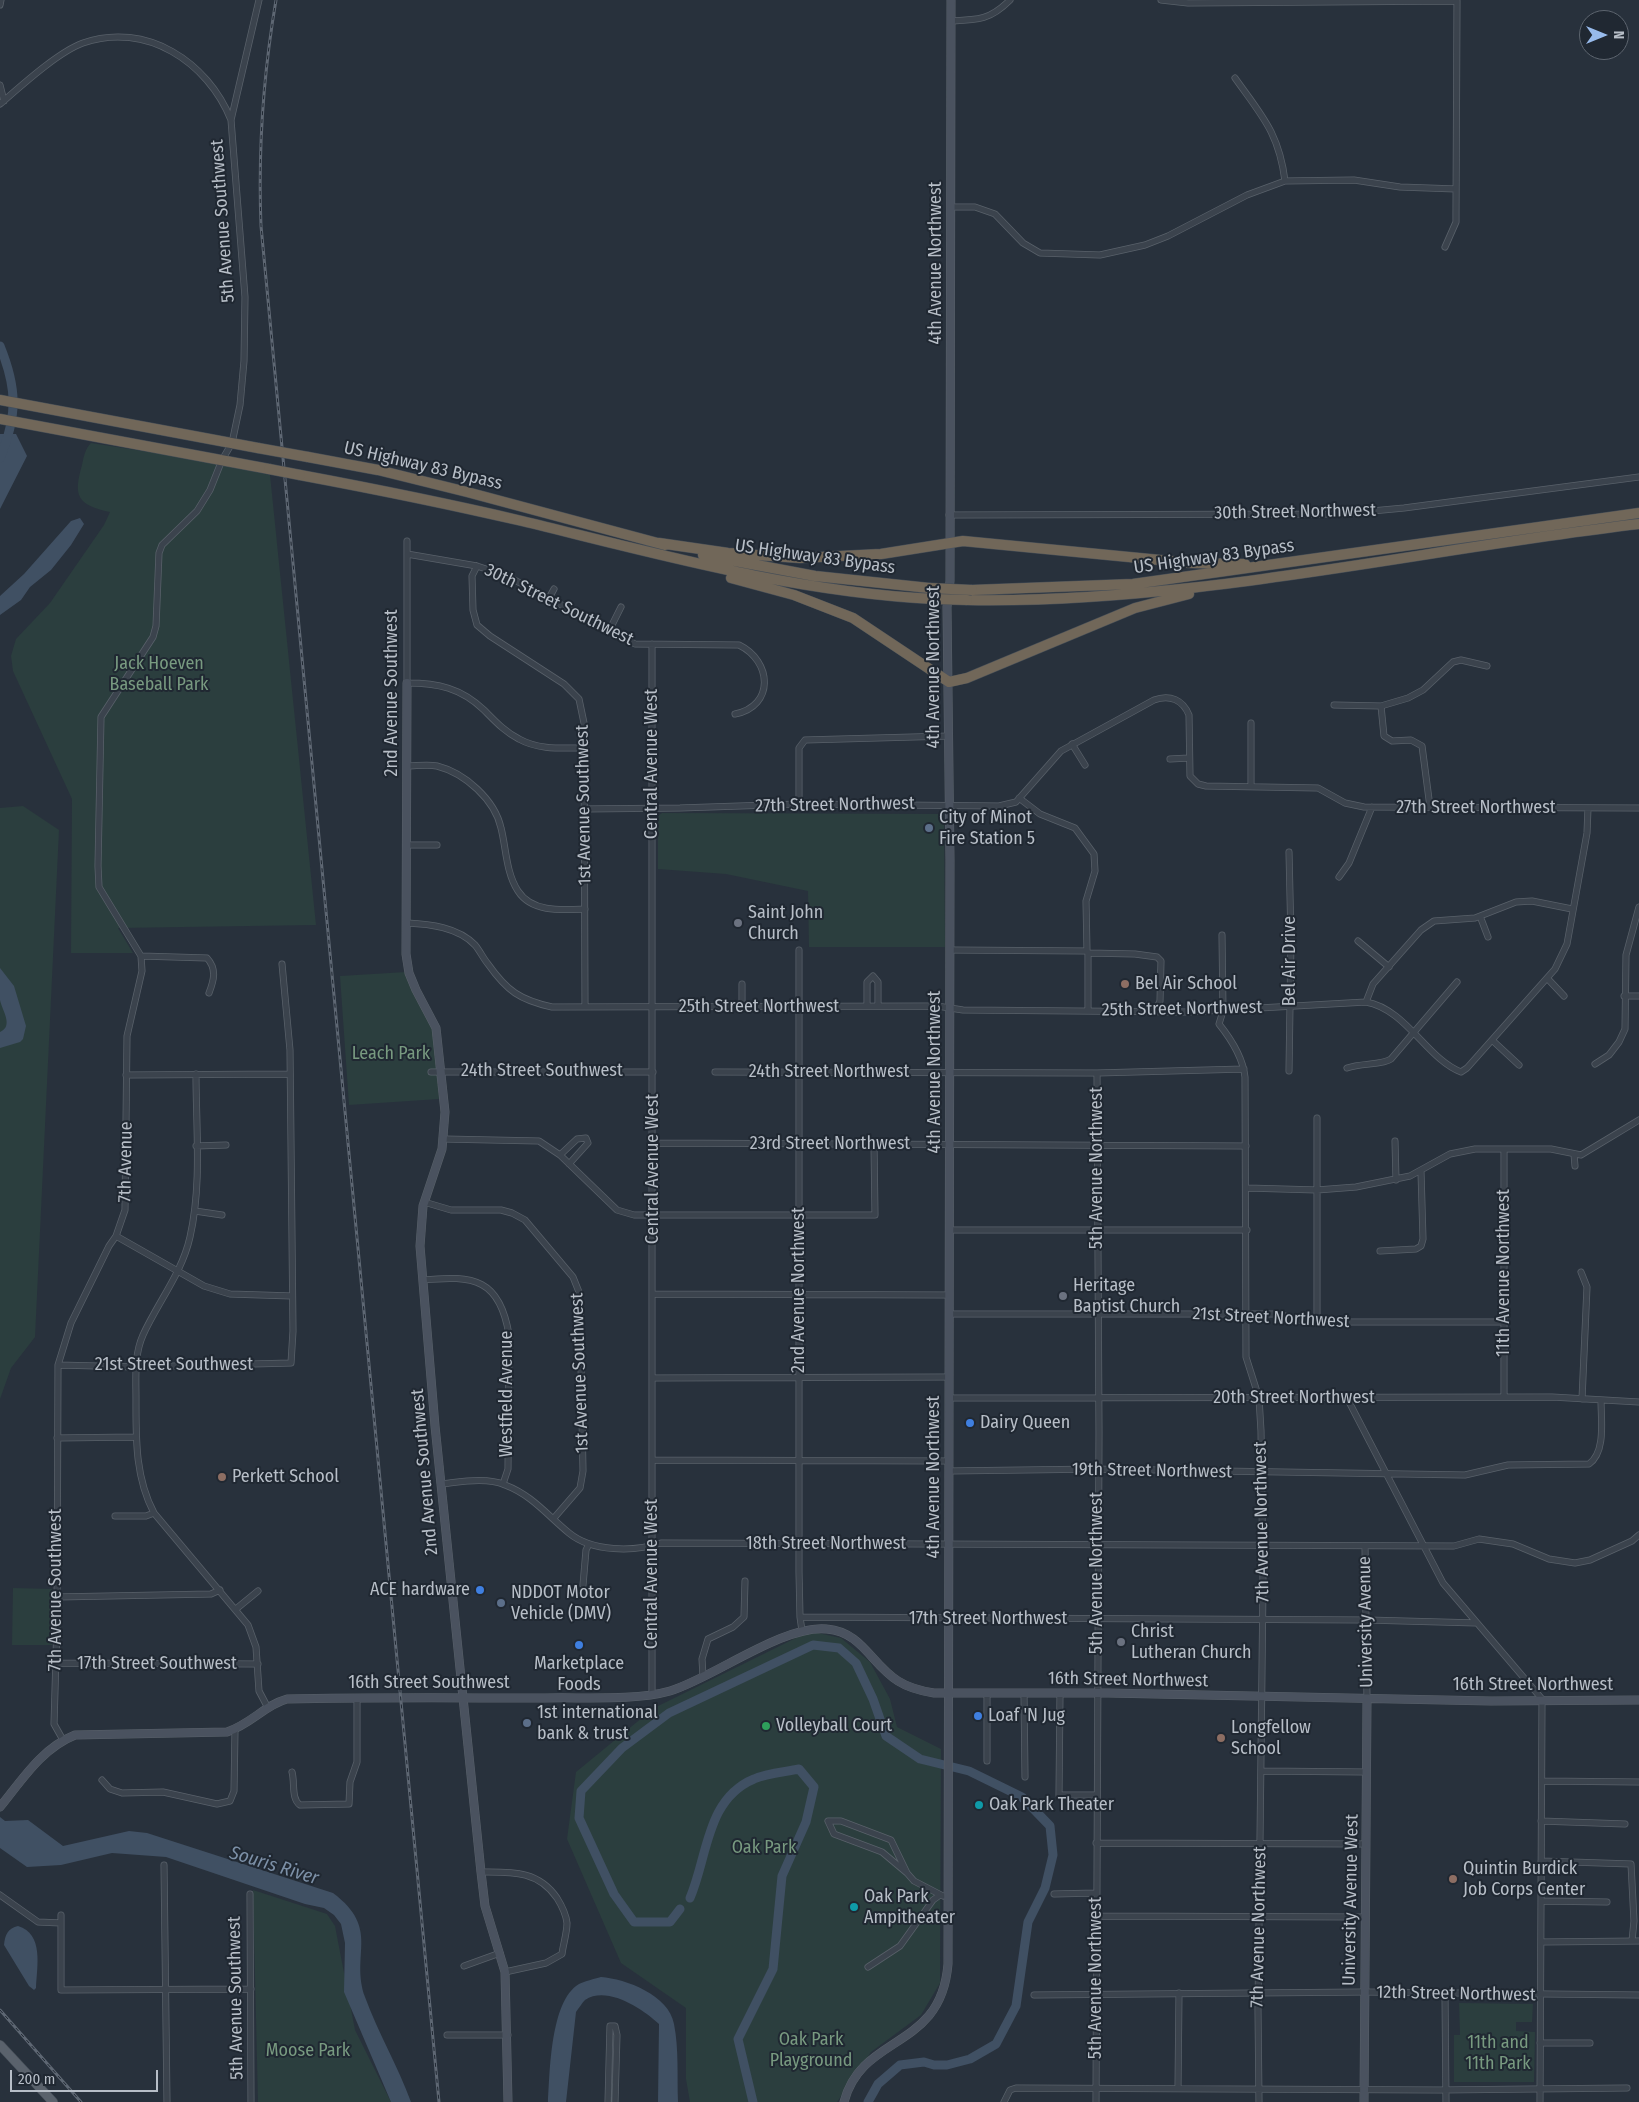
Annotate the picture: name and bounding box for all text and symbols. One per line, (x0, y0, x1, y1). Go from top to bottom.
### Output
north arrow (1579, 10, 1629, 60)
text: N (1610, 31, 1627, 39)
street label: 5th Avenue Southwest (207, 139, 239, 303)
street label: 4th Avenue Northwest (925, 182, 947, 344)
street label: US Highway 83 Bypass (342, 437, 504, 495)
street label: 30th Street Northwest (1214, 500, 1376, 524)
street label: US Highway 83 Bypass (733, 535, 897, 579)
street label: US Highway 83 Bypass (1132, 535, 1296, 579)
street label: 30th Street Southwest (481, 560, 637, 650)
street label: 4th Avenue Northwest (923, 586, 945, 748)
street label: 2nd Avenue Southwest (381, 609, 403, 777)
park label: Jack Hoeven Baseball Park (110, 653, 208, 696)
street label: Central Avenue West (641, 689, 663, 839)
street label: 1st Avenue Southwest (572, 725, 596, 885)
street label: 27th Street Northwest (755, 793, 915, 817)
street label: 27th Street Northwest (1396, 797, 1556, 819)
place label: City of Minot Fire Station 5 (939, 807, 1035, 850)
marker: City of Minot Fire Station 5 (923, 822, 935, 834)
place label: Saint John Church (748, 902, 823, 944)
street label: Bel Air Drive (1279, 916, 1301, 1006)
marker: Saint John Church (732, 917, 744, 929)
place label: Bel Air School (1135, 973, 1237, 995)
marker: Bel Air School (1119, 978, 1131, 990)
street label: 4th Avenue Northwest (924, 991, 946, 1153)
street label: 25th Street Northwest (679, 996, 839, 1018)
street label: 25th Street Northwest (1102, 997, 1262, 1021)
park label: Leach Park (352, 1043, 430, 1065)
street label: 24th Street Southwest (461, 1060, 623, 1082)
street label: 24th Street Northwest (749, 1061, 909, 1083)
street label: 5th Avenue Northwest (1086, 1087, 1108, 1249)
street label: Central Avenue West (642, 1094, 664, 1244)
street label: 7th Avenue (114, 1121, 138, 1203)
street label: 23rd Street Northwest (750, 1133, 910, 1155)
street label: 11th Avenue Northwest (1493, 1189, 1515, 1357)
street label: 2nd Avenue Northwest (788, 1207, 810, 1373)
place label: Heritage Baptist Church (1073, 1275, 1180, 1318)
marker: Heritage Baptist Church (1057, 1290, 1069, 1302)
street label: 1st Avenue Southwest (566, 1292, 594, 1454)
street label: 21st Street Northwest (1192, 1303, 1350, 1333)
street label: Westfield Avenue (496, 1331, 518, 1457)
street label: 21st Street Southwest (95, 1354, 253, 1376)
street label: 20th Street Northwest (1213, 1387, 1375, 1409)
street label: 2nd Avenue Southwest (407, 1388, 443, 1556)
street label: 4th Avenue Northwest (923, 1396, 945, 1558)
place label: Dairy Queen (980, 1412, 1070, 1434)
marker: Dairy Queen (964, 1417, 976, 1429)
street label: 7th Avenue Northwest (1250, 1441, 1274, 1603)
street label: 19th Street Northwest (1072, 1459, 1232, 1483)
place label: Perkett School (232, 1466, 339, 1488)
marker: Perkett School (216, 1471, 228, 1483)
street label: 5th Avenue Northwest (1086, 1492, 1108, 1654)
street label: Central Avenue West (641, 1499, 663, 1649)
street label: 7th Avenue Southwest (45, 1509, 67, 1671)
street label: 18th Street Northwest (746, 1533, 906, 1555)
street label: University Avenue (1354, 1556, 1378, 1688)
place label: ACE hardware (370, 1579, 470, 1601)
place label: NDDOT Motor Vehicle (DMV) (511, 1582, 611, 1625)
marker: ACE hardware (474, 1584, 486, 1596)
marker: NDDOT Motor Vehicle (DMV) (495, 1597, 507, 1609)
street label: 17th Street Northwest (909, 1608, 1067, 1630)
place label: Christ Lutheran Church (1131, 1621, 1251, 1664)
marker: Christ Lutheran Church (1115, 1636, 1127, 1648)
marker: Marketplace Foods (573, 1639, 585, 1651)
street label: 17th Street Southwest (77, 1653, 237, 1675)
place label: Marketplace Foods (534, 1653, 624, 1696)
street label: 16th Street Northwest (1048, 1668, 1208, 1692)
street label: 16th Street Southwest (348, 1672, 510, 1694)
street label: 16th Street Northwest (1453, 1674, 1613, 1696)
place label: 1st international bank & trust (537, 1702, 658, 1745)
place label: Loaf 'N Jug (988, 1705, 1065, 1727)
marker: Loaf 'N Jug (972, 1710, 984, 1722)
place label: Volleyball Court (776, 1715, 892, 1737)
marker: 1st international bank & trust (521, 1717, 533, 1729)
place label: Longfellow School (1231, 1717, 1311, 1760)
marker: Volleyball Court (760, 1720, 772, 1732)
marker: Longfellow School (1215, 1732, 1227, 1744)
place label: Oak Park Theater (989, 1794, 1114, 1816)
marker: Oak Park Theater (973, 1799, 985, 1811)
street label: University Avenue West (1339, 1814, 1363, 1986)
park label: Oak Park (732, 1837, 796, 1859)
water label: Souris River (227, 1842, 321, 1890)
street label: 7th Avenue Northwest (1247, 1846, 1271, 2008)
place label: Quintin Burdick Job Corps Center (1463, 1858, 1585, 1900)
marker: Quintin Burdick Job Corps Center (1447, 1873, 1459, 1885)
place label: Oak Park Ampitheater (864, 1886, 955, 1928)
street label: 5th Avenue Northwest (1085, 1897, 1107, 2059)
marker: Oak Park Ampitheater (848, 1901, 860, 1913)
street label: 5th Avenue Southwest (224, 1916, 248, 2080)
street label: 12th Street Northwest (1376, 1982, 1536, 2006)
park label: Oak Park Playground (770, 2029, 852, 2072)
park label: 11th and 11th Park (1465, 2032, 1531, 2074)
park label: Moose Park (266, 2040, 350, 2062)
scale bar (12, 2060, 160, 2092)
text: 200 m (18, 2070, 55, 2088)

